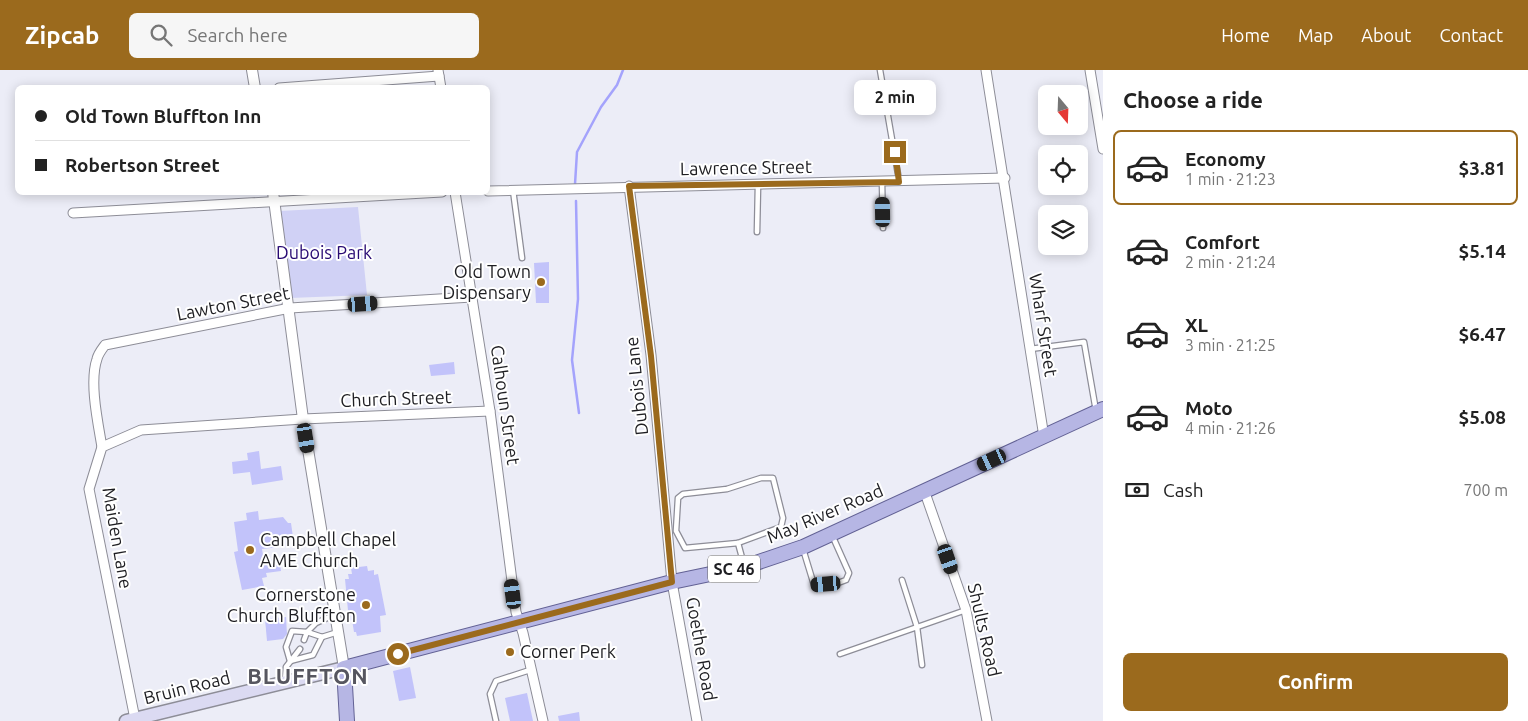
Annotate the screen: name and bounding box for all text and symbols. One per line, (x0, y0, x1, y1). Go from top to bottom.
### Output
search box (129, 13, 479, 58)
icon: search (147, 21, 175, 49)
text: Zipcab (25, 22, 99, 49)
text: Search here (187, 24, 288, 46)
text: Home (1221, 25, 1270, 45)
text: Map (1298, 25, 1333, 45)
text: About (1361, 25, 1411, 45)
text: Contact (1439, 25, 1503, 45)
callout: 2 min (854, 79, 936, 114)
north arrow (1038, 85, 1088, 135)
map controls (1038, 85, 1088, 255)
text: Choose a ride (1123, 87, 1263, 112)
text: 2 min (875, 88, 915, 106)
text: Old Town Bluffton Inn (65, 105, 261, 127)
route end (884, 141, 906, 163)
button: locate (1038, 145, 1088, 195)
icon: car (1125, 145, 1170, 190)
text: Economy (1185, 148, 1266, 170)
text: Robertson Street (65, 154, 220, 176)
street label: Lawrence Street (680, 156, 812, 178)
text: $3.81 (1458, 157, 1506, 179)
text: 1 min · 21:23 (1185, 170, 1276, 188)
car (875, 197, 890, 227)
button: layers (1038, 205, 1088, 255)
icon: car (1125, 228, 1170, 273)
text: Comfort (1185, 231, 1260, 253)
text: $5.14 (1458, 240, 1506, 262)
park label: Dubois Park (276, 242, 372, 262)
text: 2 min · 21:24 (1185, 253, 1276, 271)
place label: Old Town Dispensary (442, 261, 531, 302)
street label: Wharf Street (1026, 272, 1062, 378)
marker: Old Town Dispensary (535, 276, 547, 288)
street label: Lawton Street (175, 282, 291, 324)
car (347, 295, 378, 313)
icon: car (1125, 311, 1170, 356)
text: XL (1185, 314, 1208, 336)
text: $6.47 (1458, 323, 1506, 345)
street label: Dubois Lane (621, 336, 651, 436)
text: 3 min · 21:25 (1185, 336, 1276, 354)
street label: Calhoun Street (488, 344, 524, 466)
street label: Church Street (340, 386, 452, 410)
icon: car (1125, 394, 1170, 439)
text: Moto (1185, 397, 1233, 419)
text: $5.08 (1458, 406, 1506, 428)
text: 4 min · 21:26 (1185, 419, 1276, 437)
car (296, 422, 315, 454)
car (975, 447, 1008, 473)
icon: cash (1123, 476, 1151, 504)
text: Cash (1163, 479, 1204, 501)
street label: May River Road (763, 480, 886, 547)
text: 700 m (1463, 481, 1508, 499)
street label: Maiden Lane (99, 485, 137, 590)
place label: Campbell Chapel AME Church (260, 529, 396, 570)
car (936, 542, 959, 576)
marker: Campbell Chapel AME Church (244, 544, 256, 556)
road number: SC 46 (708, 556, 760, 582)
car (810, 575, 841, 593)
car (503, 578, 522, 610)
street label: Shults Road (965, 581, 1005, 678)
place label: Cornerstone Church Bluffton (227, 584, 356, 625)
street label: Goethe Road (683, 595, 721, 702)
marker: Cornerstone Church Bluffton (360, 599, 372, 611)
place label: Corner Perk (520, 641, 616, 661)
route start (387, 643, 409, 665)
marker: Corner Perk (504, 646, 516, 658)
button: Confirm (1123, 653, 1508, 711)
district label: BLUFFTON (247, 663, 369, 688)
street label: Bruin Road (141, 667, 232, 707)

